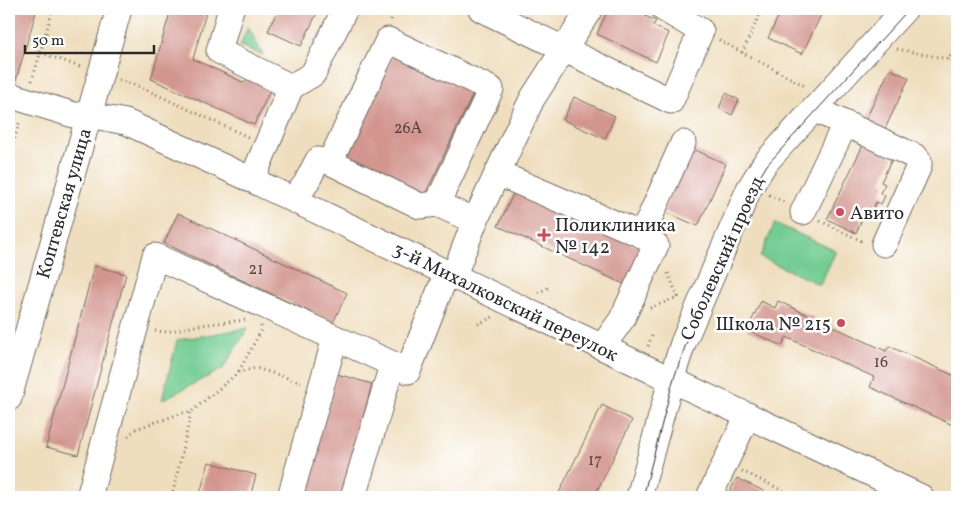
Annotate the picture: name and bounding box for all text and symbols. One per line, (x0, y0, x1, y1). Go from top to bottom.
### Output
scale bar (25, 22, 154, 54)
text: 50 m (32, 31, 64, 52)
house number: 26А (394, 118, 422, 140)
street label: Коптевская улица (31, 125, 99, 282)
street label: Соболевский проезд (675, 172, 771, 345)
place label: Авито (850, 201, 904, 227)
marker: Авито (834, 206, 846, 218)
place label: Поликлиника № 142 (555, 213, 676, 261)
marker: Поликлиника № 142 (537, 228, 551, 242)
street label: 3-й Михалковский переулок (388, 237, 622, 369)
house number: 21 (249, 259, 263, 281)
place label: Школа № 215 (716, 312, 831, 338)
marker: Школа № 215 (835, 317, 847, 329)
house number: 16 (874, 352, 888, 374)
house number: 17 (588, 450, 602, 472)

